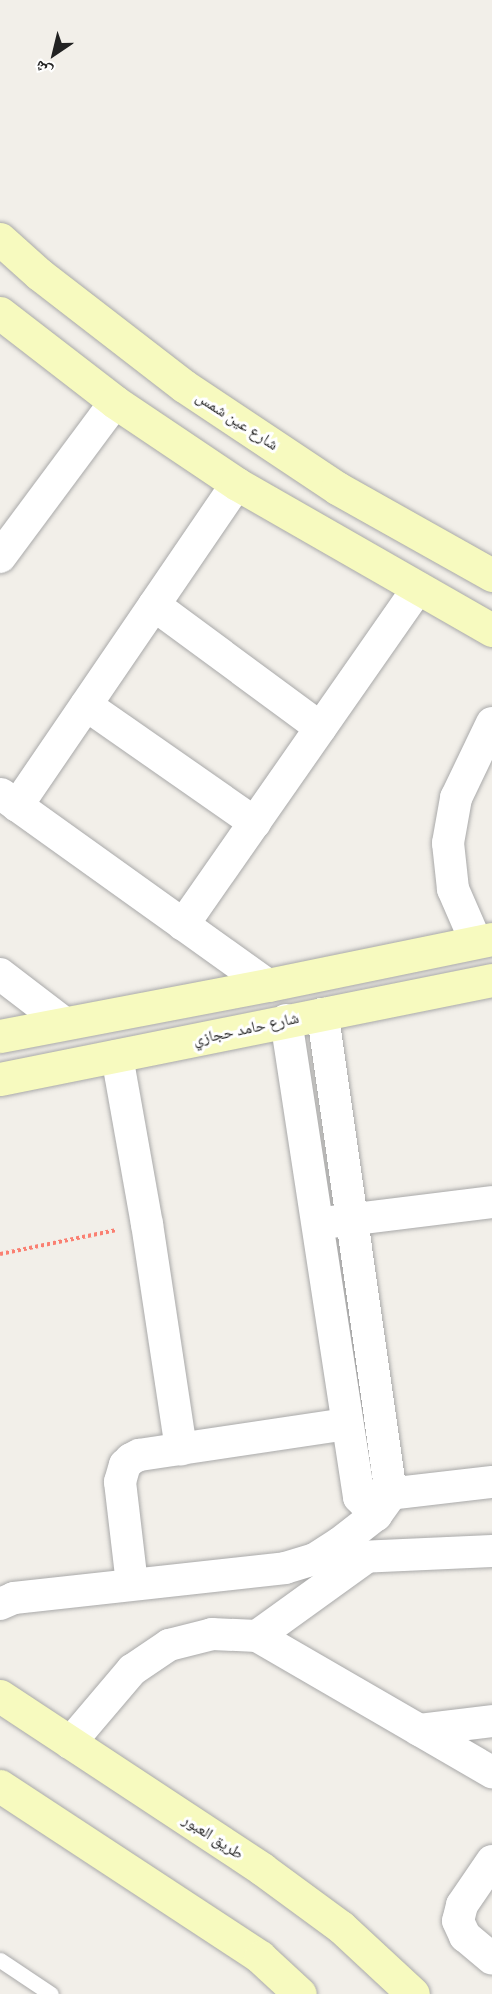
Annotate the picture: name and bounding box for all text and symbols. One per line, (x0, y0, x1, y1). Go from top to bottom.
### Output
north arrow (24, 24, 84, 84)
text: ش (31, 57, 56, 82)
street label: شارع عين شمس (192, 387, 282, 455)
street label: شارع حامد حجازي (191, 1008, 301, 1050)
street label: طريق العبور (179, 1810, 247, 1864)

